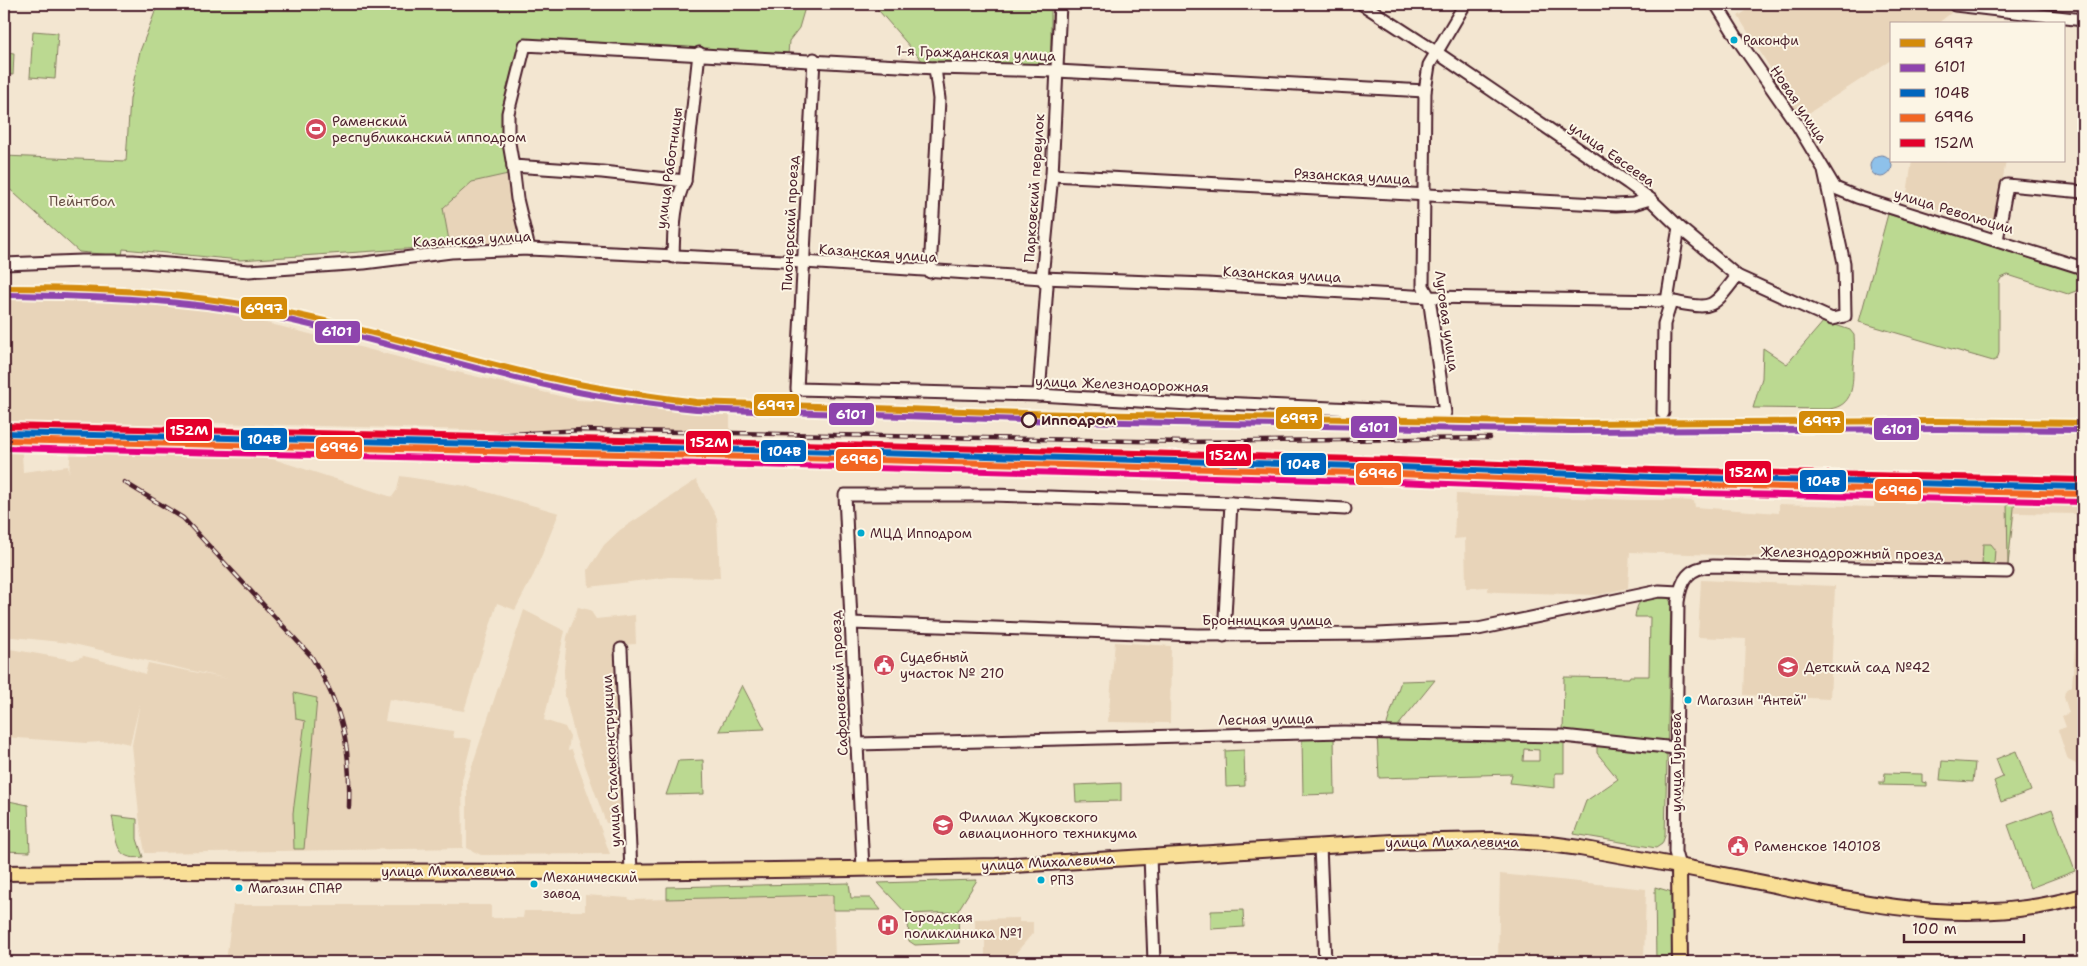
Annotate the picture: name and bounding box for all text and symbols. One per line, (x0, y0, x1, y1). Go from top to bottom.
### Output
legend (1890, 22, 2064, 162)
place label: Раконфи (1743, 32, 1799, 49)
text: 6997 (1934, 33, 1973, 53)
marker: Раконфи (1729, 35, 1739, 45)
street label: 1-я Гражданская улица (896, 41, 1057, 65)
text: 6101 (1934, 57, 1966, 77)
street label: Новая улица (1767, 62, 1832, 146)
text: 104В (1934, 83, 1969, 103)
street label: улица Работницы (652, 106, 686, 230)
text: 6996 (1934, 107, 1974, 127)
place label: Раменский республиканский ипподром (332, 112, 526, 146)
street label: Парковский переулок (1020, 113, 1048, 263)
sports icon: Раменский республиканский ипподром (304, 117, 328, 141)
street label: улица Евсеева (1565, 118, 1659, 191)
text: 152М (1934, 133, 1974, 153)
street label: Пионерский проезд (777, 155, 803, 291)
street label: Рязанская улица (1293, 164, 1411, 188)
street label: улица Революции (1892, 184, 2016, 238)
park label: Пейнтбол (49, 192, 115, 210)
street label: Казанская улица (412, 227, 532, 251)
street label: Казанская улица (818, 240, 938, 266)
street label: Казанская улица (1222, 262, 1342, 286)
street label: Луговая улица (1431, 269, 1463, 373)
line badge: 6997 (240, 296, 288, 320)
text: 6997 (245, 299, 283, 317)
line badge: 6101 (314, 320, 361, 344)
text: 6101 (322, 322, 352, 340)
street label: улица Железнодорожная (1035, 372, 1209, 396)
line badge: 6997 (753, 393, 800, 417)
text: 6997 (757, 396, 795, 414)
line badge: 6101 (828, 402, 875, 426)
text: 6101 (836, 405, 866, 423)
line badge: 6997 (1275, 406, 1323, 430)
text: 6997 (1280, 409, 1318, 427)
line badge: 6997 (1798, 410, 1845, 434)
place label: Ипподром (1041, 411, 1117, 429)
marker: Ипподром (1021, 412, 1037, 428)
text: 6997 (1803, 412, 1841, 430)
line badge: 6101 (1350, 415, 1398, 439)
line badge: 6101 (1873, 417, 1920, 441)
line badge: 152М (165, 418, 213, 442)
text: 6101 (1359, 418, 1389, 436)
text: 6101 (1882, 420, 1912, 438)
text: 152М (170, 421, 208, 439)
line badge: 104В (240, 427, 288, 451)
text: 104В (247, 430, 281, 448)
line badge: 152М (685, 430, 732, 454)
text: 152М (690, 433, 728, 451)
line badge: 6996 (315, 436, 363, 460)
text: 6996 (320, 438, 358, 456)
line badge: 104В (760, 439, 807, 463)
text: 104В (767, 442, 801, 460)
line badge: 152М (1205, 443, 1252, 467)
text: 152М (1209, 446, 1247, 464)
line badge: 6996 (835, 448, 882, 472)
text: 6996 (840, 450, 878, 468)
line badge: 104В (1280, 452, 1327, 476)
text: 104В (1286, 455, 1320, 473)
line badge: 152М (1724, 460, 1772, 484)
line badge: 6996 (1355, 462, 1402, 486)
text: 152М (1729, 463, 1767, 481)
text: 6996 (1359, 464, 1397, 482)
line badge: 104В (1799, 469, 1847, 493)
text: 104В (1806, 472, 1840, 490)
line badge: 6996 (1874, 478, 1922, 502)
text: 6996 (1879, 481, 1917, 499)
place label: МЦД Ипподром (870, 525, 972, 542)
marker: МЦД Ипподром (856, 528, 866, 538)
street label: Железнодорожный проезд (1761, 542, 1944, 564)
street label: Сафоновский проезд (826, 610, 852, 756)
street label: Бронницкая улица (1202, 611, 1332, 629)
place label: Судебный участок № 210 (900, 648, 1004, 682)
public building icon: Судебный участок № 210 (872, 653, 896, 677)
school or university icon: Детский сад №42 (1776, 655, 1800, 679)
place label: Детский сад №42 (1804, 658, 1931, 676)
street label: улица Стальконструкции (597, 674, 625, 848)
place label: Магазин "Антей" (1697, 692, 1807, 709)
marker: Магазин "Антей" (1683, 695, 1693, 705)
street label: Лесная улица (1218, 709, 1314, 729)
street label: улица Гурьева (1667, 712, 1685, 812)
place label: Филиал Жуковского авиационного техникума (959, 808, 1137, 842)
school or university icon: Филиал Жуковского авиационного техникума (931, 813, 955, 837)
street label: улица Михалевича (1385, 833, 1519, 851)
public building icon: Раменское 140108 (1726, 834, 1750, 858)
place label: Раменское 140108 (1754, 837, 1881, 855)
street label: улица Михалевича (981, 849, 1116, 874)
street label: улица Михалевича (381, 862, 515, 880)
place label: Механический завод (543, 869, 638, 902)
place label: РПЗ (1050, 872, 1074, 889)
marker: РПЗ (1036, 875, 1046, 885)
marker: Механический завод (529, 879, 539, 889)
place label: Магазин СПАР (248, 880, 342, 897)
marker: Магазин СПАР (234, 883, 244, 893)
place label: Городская поликлиника №1 (904, 908, 1022, 942)
scale bar (1904, 911, 2024, 943)
hospital icon: Городская поликлиника №1 (876, 913, 900, 937)
text: 100 m (1912, 919, 1957, 939)

